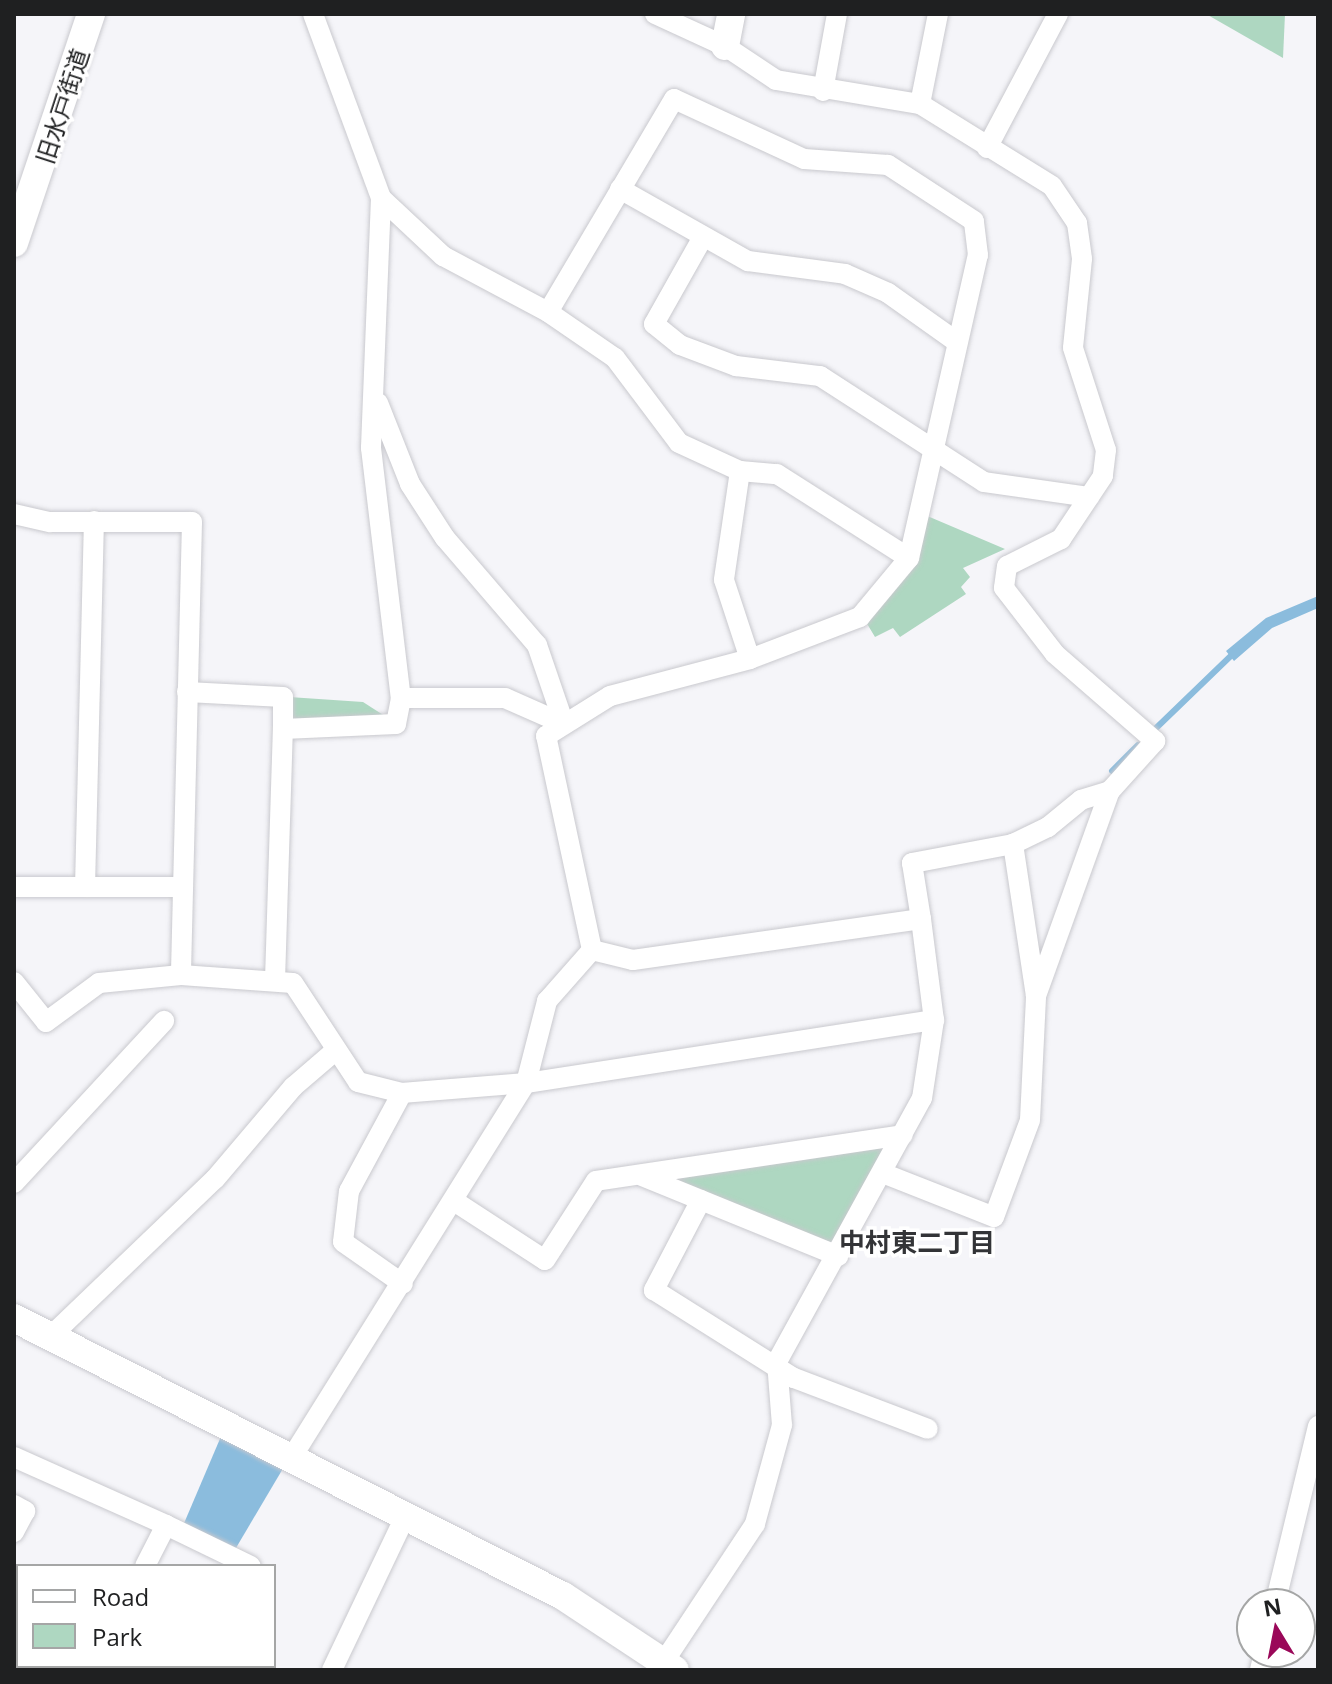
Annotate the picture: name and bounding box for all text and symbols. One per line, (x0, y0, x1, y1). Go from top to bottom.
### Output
street label: 旧水戸街道 (30, 44, 94, 168)
district label: 中村東二丁目 (839, 1227, 995, 1259)
legend (16, 1564, 276, 1668)
text: Road (92, 1580, 149, 1613)
north arrow (1236, 1588, 1316, 1668)
text: N (1261, 1590, 1284, 1623)
text: Park (92, 1620, 142, 1653)

